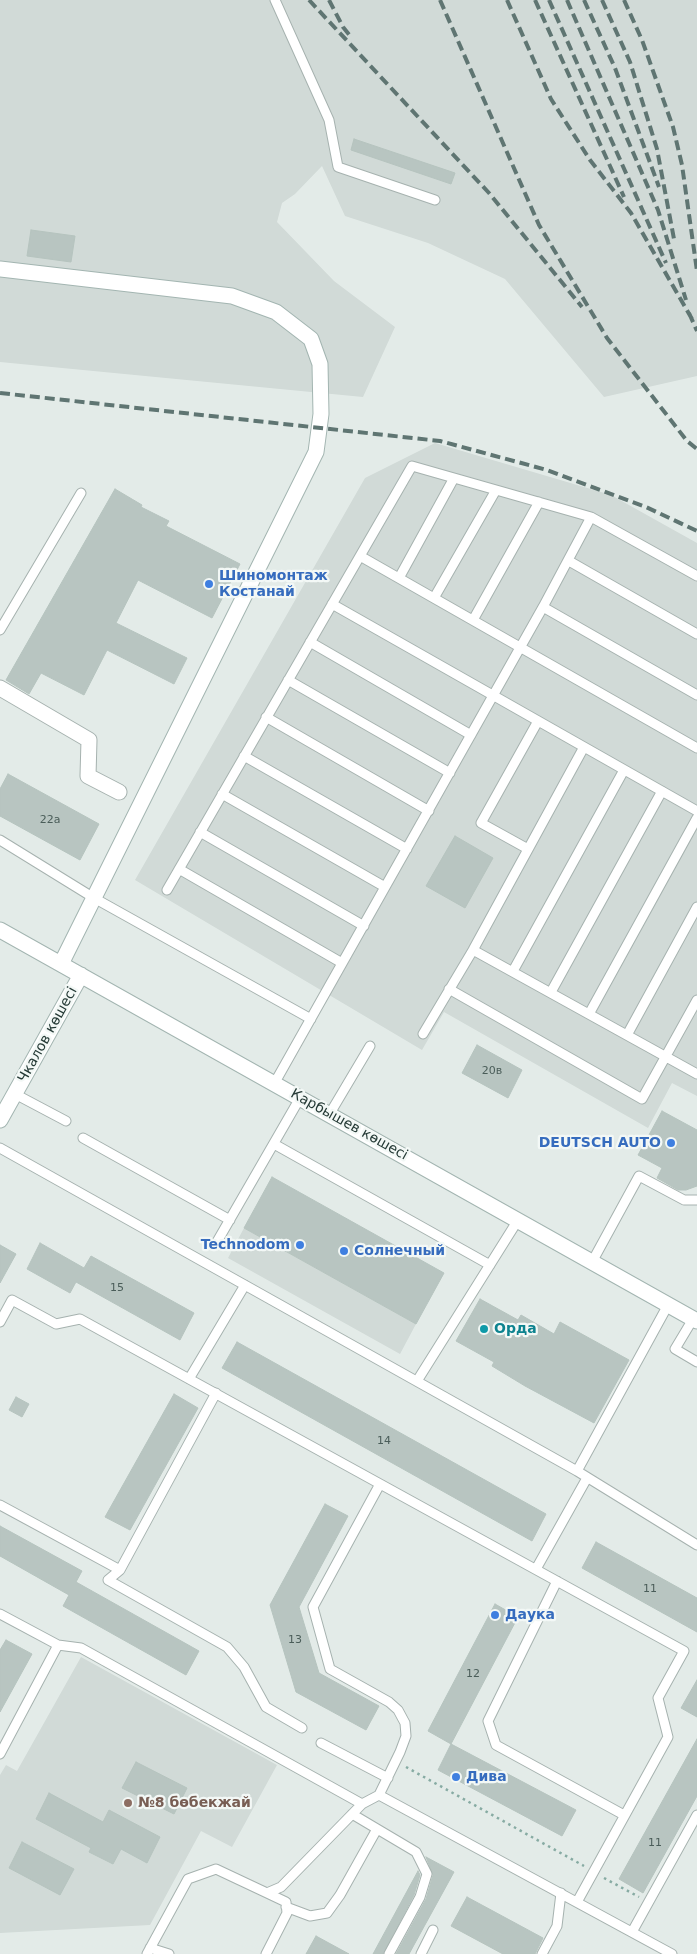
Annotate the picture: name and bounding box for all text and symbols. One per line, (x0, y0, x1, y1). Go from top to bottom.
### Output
place label: Шиномонтаж Костанай (219, 568, 328, 600)
marker: Шиномонтаж Костанай (203, 578, 215, 590)
house number: 22а (40, 813, 60, 827)
street label: Чкалов көшесі (15, 984, 81, 1086)
house number: 20в (482, 1064, 502, 1078)
street label: Карбышев көшесі (288, 1086, 410, 1164)
place label: DEUTSCH AUTO (539, 1135, 661, 1151)
marker: DEUTSCH AUTO (665, 1137, 677, 1149)
place label: Technodom (201, 1237, 290, 1253)
marker: Technodom (294, 1239, 306, 1251)
place label: Солнечный (354, 1243, 445, 1259)
marker: Солнечный (338, 1245, 350, 1257)
house number: 15 (110, 1281, 124, 1295)
place label: Орда (494, 1321, 537, 1337)
marker: Орда (478, 1323, 490, 1335)
house number: 14 (377, 1434, 391, 1448)
house number: 11 (643, 1582, 657, 1596)
place label: Даука (505, 1607, 555, 1623)
marker: Даука (489, 1609, 501, 1621)
house number: 13 (288, 1633, 302, 1647)
house number: 12 (466, 1667, 480, 1681)
place label: Дива (466, 1769, 507, 1785)
marker: Дива (450, 1771, 462, 1783)
place label: №8 бөбекжай (138, 1795, 251, 1811)
marker: №8 бөбекжай (122, 1797, 134, 1809)
house number: 11 (648, 1836, 662, 1850)

